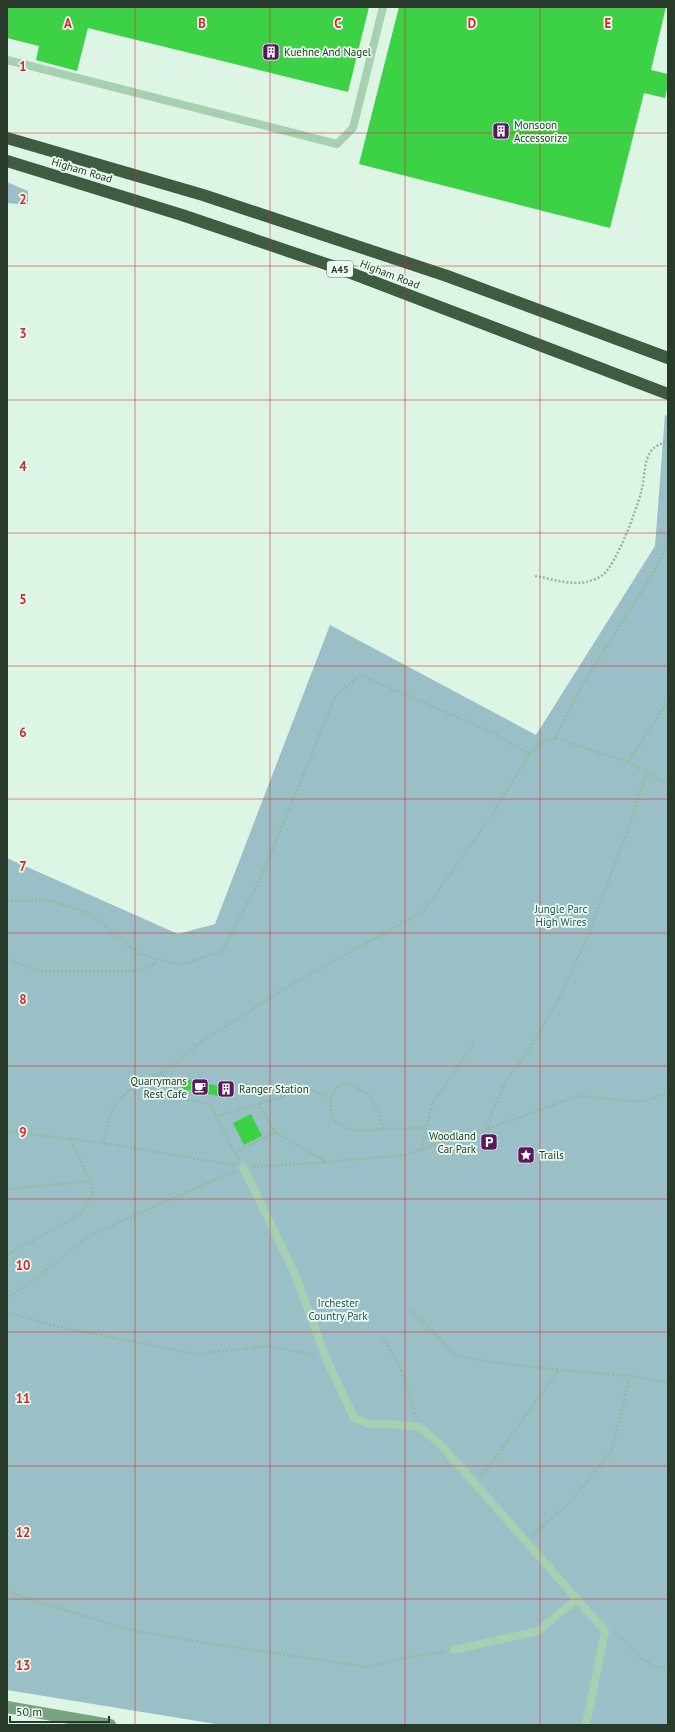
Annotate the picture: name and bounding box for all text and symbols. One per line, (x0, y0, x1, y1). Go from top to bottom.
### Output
text: A (64, 15, 72, 32)
text: B (198, 15, 206, 32)
text: C (334, 15, 342, 32)
text: D (468, 15, 476, 32)
text: E (605, 15, 612, 32)
building icon: Kuehne And Nagel (261, 42, 281, 62)
place label: Kuehne And Nagel (284, 45, 372, 59)
text: 1 (19, 58, 27, 75)
place label: Monsoon Accessorize (514, 118, 568, 145)
building icon: Monsoon Accessorize (491, 121, 511, 141)
street label: Higham Road (50, 154, 114, 186)
text: 2 (19, 191, 27, 208)
street label: Higham Road (358, 256, 422, 292)
road number: A45 (327, 261, 353, 277)
text: 3 (19, 325, 27, 342)
text: 4 (19, 458, 27, 475)
text: 5 (19, 591, 27, 608)
text: 6 (19, 724, 27, 741)
text: 7 (19, 858, 27, 875)
park label: Jungle Parc High Wires (534, 902, 587, 929)
text: 8 (19, 991, 27, 1008)
place label: Quarrymans Rest Cafe (130, 1074, 187, 1101)
cafe icon: Quarrymans Rest Cafe (190, 1077, 210, 1097)
building icon: Ranger Station (216, 1079, 236, 1099)
place label: Ranger Station (239, 1082, 309, 1096)
text: 9 (19, 1124, 27, 1141)
place label: Woodland Car Park (429, 1129, 477, 1156)
parking icon: Woodland Car Park (479, 1132, 499, 1152)
place icon: Trails (516, 1145, 536, 1165)
place label: Trails (539, 1148, 564, 1162)
text: 10 (16, 1257, 30, 1274)
park label: Irchester Country Park (308, 1296, 368, 1323)
text: 11 (16, 1390, 30, 1407)
text: 12 (16, 1524, 30, 1541)
text: 13 (16, 1657, 30, 1674)
scale bar (10, 1698, 109, 1724)
text: 50 m (16, 1704, 42, 1719)

